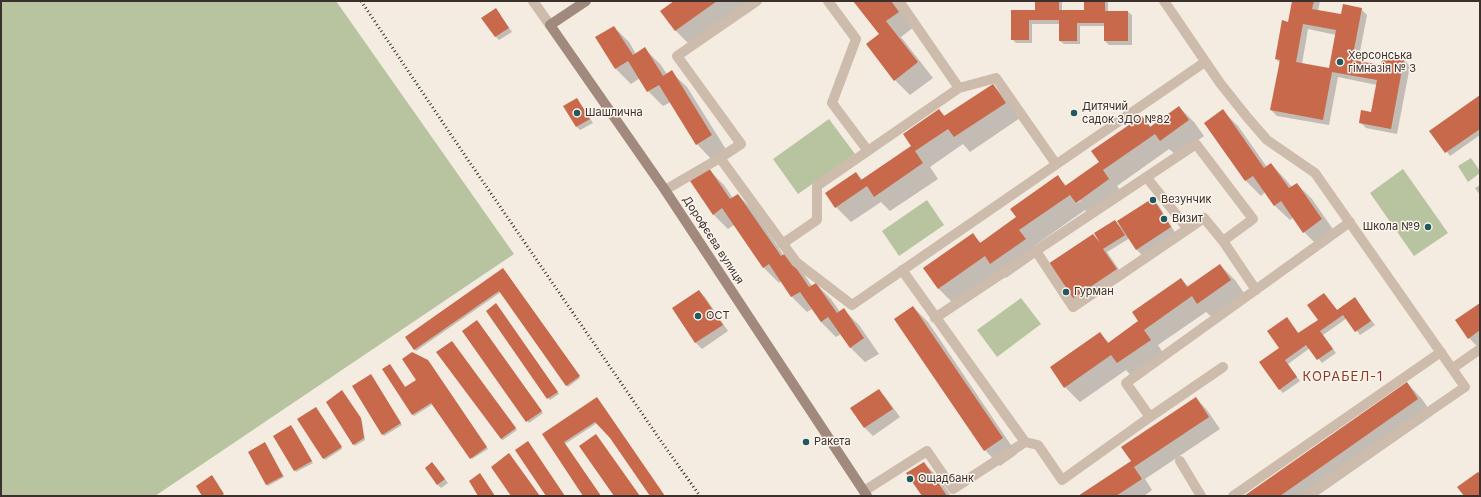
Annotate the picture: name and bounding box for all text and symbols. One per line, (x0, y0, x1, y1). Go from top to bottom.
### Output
place label: Херсонська гімназія № 3 (1348, 49, 1416, 75)
marker: Херсонська гімназія № 3 (1335, 57, 1345, 67)
place label: Дитячий садок ЗДО №82 (1082, 100, 1170, 126)
place label: Шашлична (585, 106, 643, 120)
marker: Шашлична (572, 108, 582, 118)
marker: Дитячий садок ЗДО №82 (1069, 108, 1079, 118)
place label: Везунчик (1161, 193, 1211, 207)
street label: Дорофєєва вулиця (680, 194, 746, 286)
marker: Везунчик (1148, 195, 1158, 205)
place label: Визит (1172, 212, 1203, 226)
marker: Визит (1159, 214, 1169, 224)
place label: Школа №9 (1363, 220, 1420, 234)
marker: Школа №9 (1423, 222, 1433, 232)
place label: Гурман (1074, 285, 1114, 299)
marker: Гурман (1061, 287, 1071, 297)
place label: ОСТ (706, 309, 730, 323)
marker: ОСТ (693, 311, 703, 321)
district label: КОРАБЕЛ-1 (1303, 369, 1383, 385)
place label: Ракета (814, 435, 851, 449)
marker: Ракета (801, 437, 811, 447)
place label: Ощадбанк (918, 472, 974, 486)
marker: Ощадбанк (905, 474, 915, 484)

